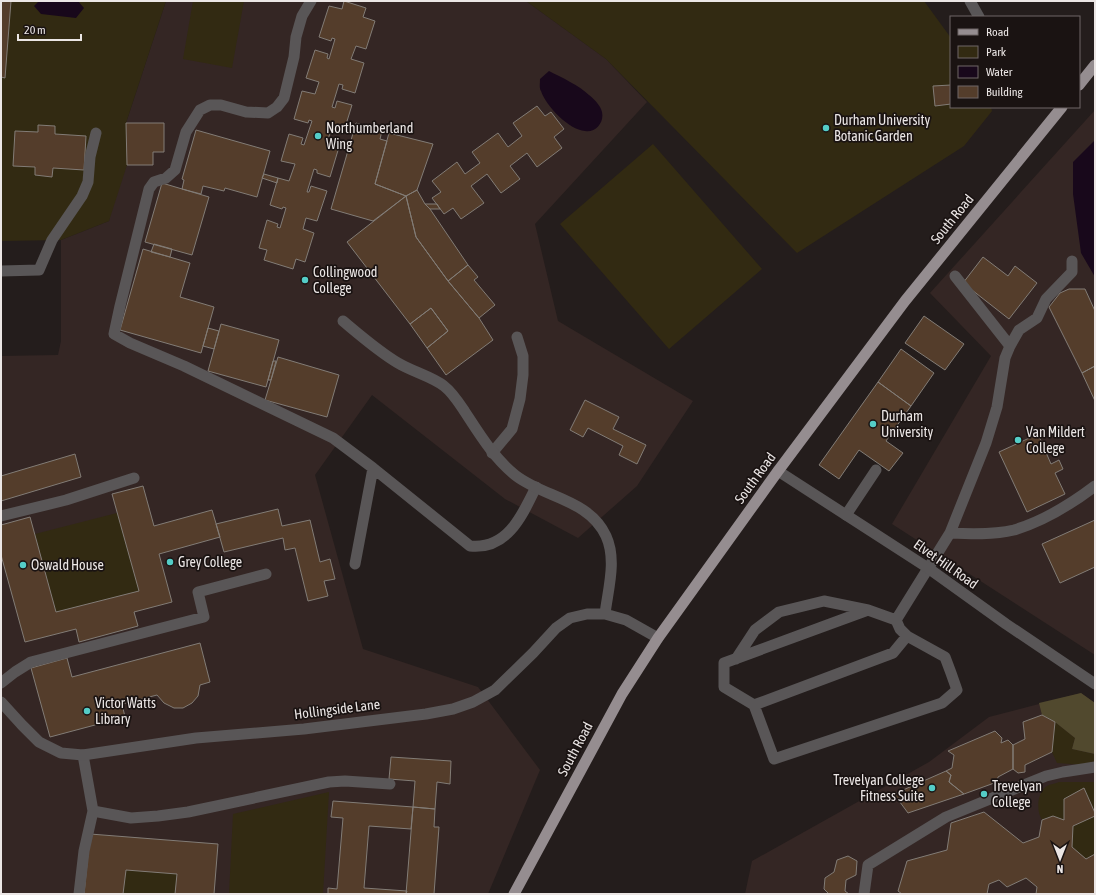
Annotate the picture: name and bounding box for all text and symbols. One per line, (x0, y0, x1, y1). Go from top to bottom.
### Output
scale bar (18, 16, 81, 42)
legend (950, 16, 1080, 108)
text: 20 m (24, 23, 46, 37)
text: Road (986, 25, 1009, 39)
text: Park (986, 45, 1007, 59)
text: Water (986, 65, 1013, 79)
text: Building (986, 85, 1024, 99)
place label: Durham University Botanic Garden (834, 112, 931, 144)
place label: Northumberland Wing (326, 120, 413, 152)
marker: Durham University Botanic Garden (821, 123, 831, 133)
marker: Northumberland Wing (313, 131, 323, 141)
street label: South Road (927, 191, 977, 247)
place label: Collingwood College (313, 264, 377, 296)
marker: Collingwood College (300, 275, 310, 285)
place label: Durham University (881, 408, 934, 440)
marker: Durham University (868, 419, 878, 429)
place label: Van Mildert College (1026, 424, 1085, 456)
marker: Van Mildert College (1013, 435, 1023, 445)
street label: South Road (731, 450, 779, 506)
street label: Elvet Hill Road (911, 536, 981, 592)
place label: Grey College (178, 554, 242, 570)
place label: Oswald House (31, 557, 104, 573)
marker: Grey College (165, 557, 175, 567)
marker: Oswald House (18, 560, 28, 570)
place label: Victor Watts Library (95, 695, 156, 727)
street label: Hollingside Lane (293, 696, 381, 722)
marker: Victor Watts Library (82, 706, 92, 716)
street label: South Road (554, 719, 596, 779)
place label: Trevelyan College Fitness Suite (833, 772, 924, 804)
place label: Trevelyan College (992, 778, 1042, 810)
marker: Trevelyan College Fitness Suite (927, 783, 937, 793)
marker: Trevelyan College (979, 789, 989, 799)
north arrow (1040, 839, 1080, 879)
text: N (1057, 863, 1063, 875)

